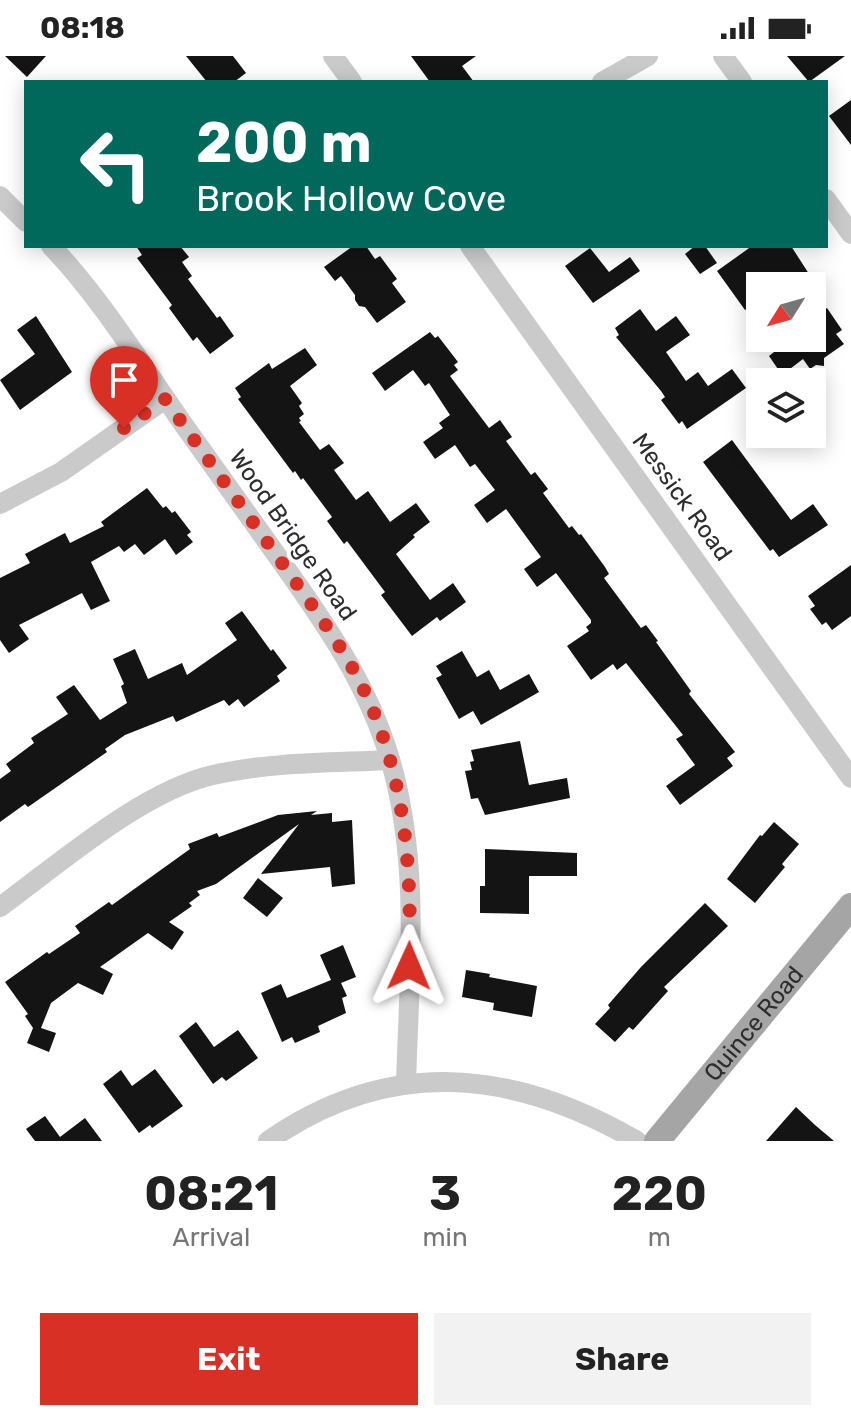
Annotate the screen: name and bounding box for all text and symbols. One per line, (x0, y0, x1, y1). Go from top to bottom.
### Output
text: 08:18 (40, 10, 125, 46)
text: 200 m (196, 110, 372, 176)
icon: left (64, 112, 168, 216)
text: Brook Hollow Cove (196, 177, 506, 220)
north arrow (746, 272, 826, 352)
map controls (746, 272, 826, 448)
pin (90, 346, 158, 428)
icon: arrive (102, 358, 146, 402)
button: layers (746, 368, 826, 448)
street label: Messick Road (626, 428, 738, 566)
street label: Wood Bridge Road (224, 444, 362, 626)
position arrow (367, 924, 451, 1008)
street label: Quince Road (698, 961, 809, 1087)
text: 08:21 (144, 1165, 278, 1222)
text: 3 (429, 1165, 461, 1222)
text: 220 (612, 1165, 707, 1222)
text: Arrival (172, 1222, 250, 1253)
text: min (423, 1222, 468, 1253)
text: m (648, 1222, 671, 1253)
button: Exit (40, 1313, 418, 1405)
button: Share (434, 1313, 811, 1405)

